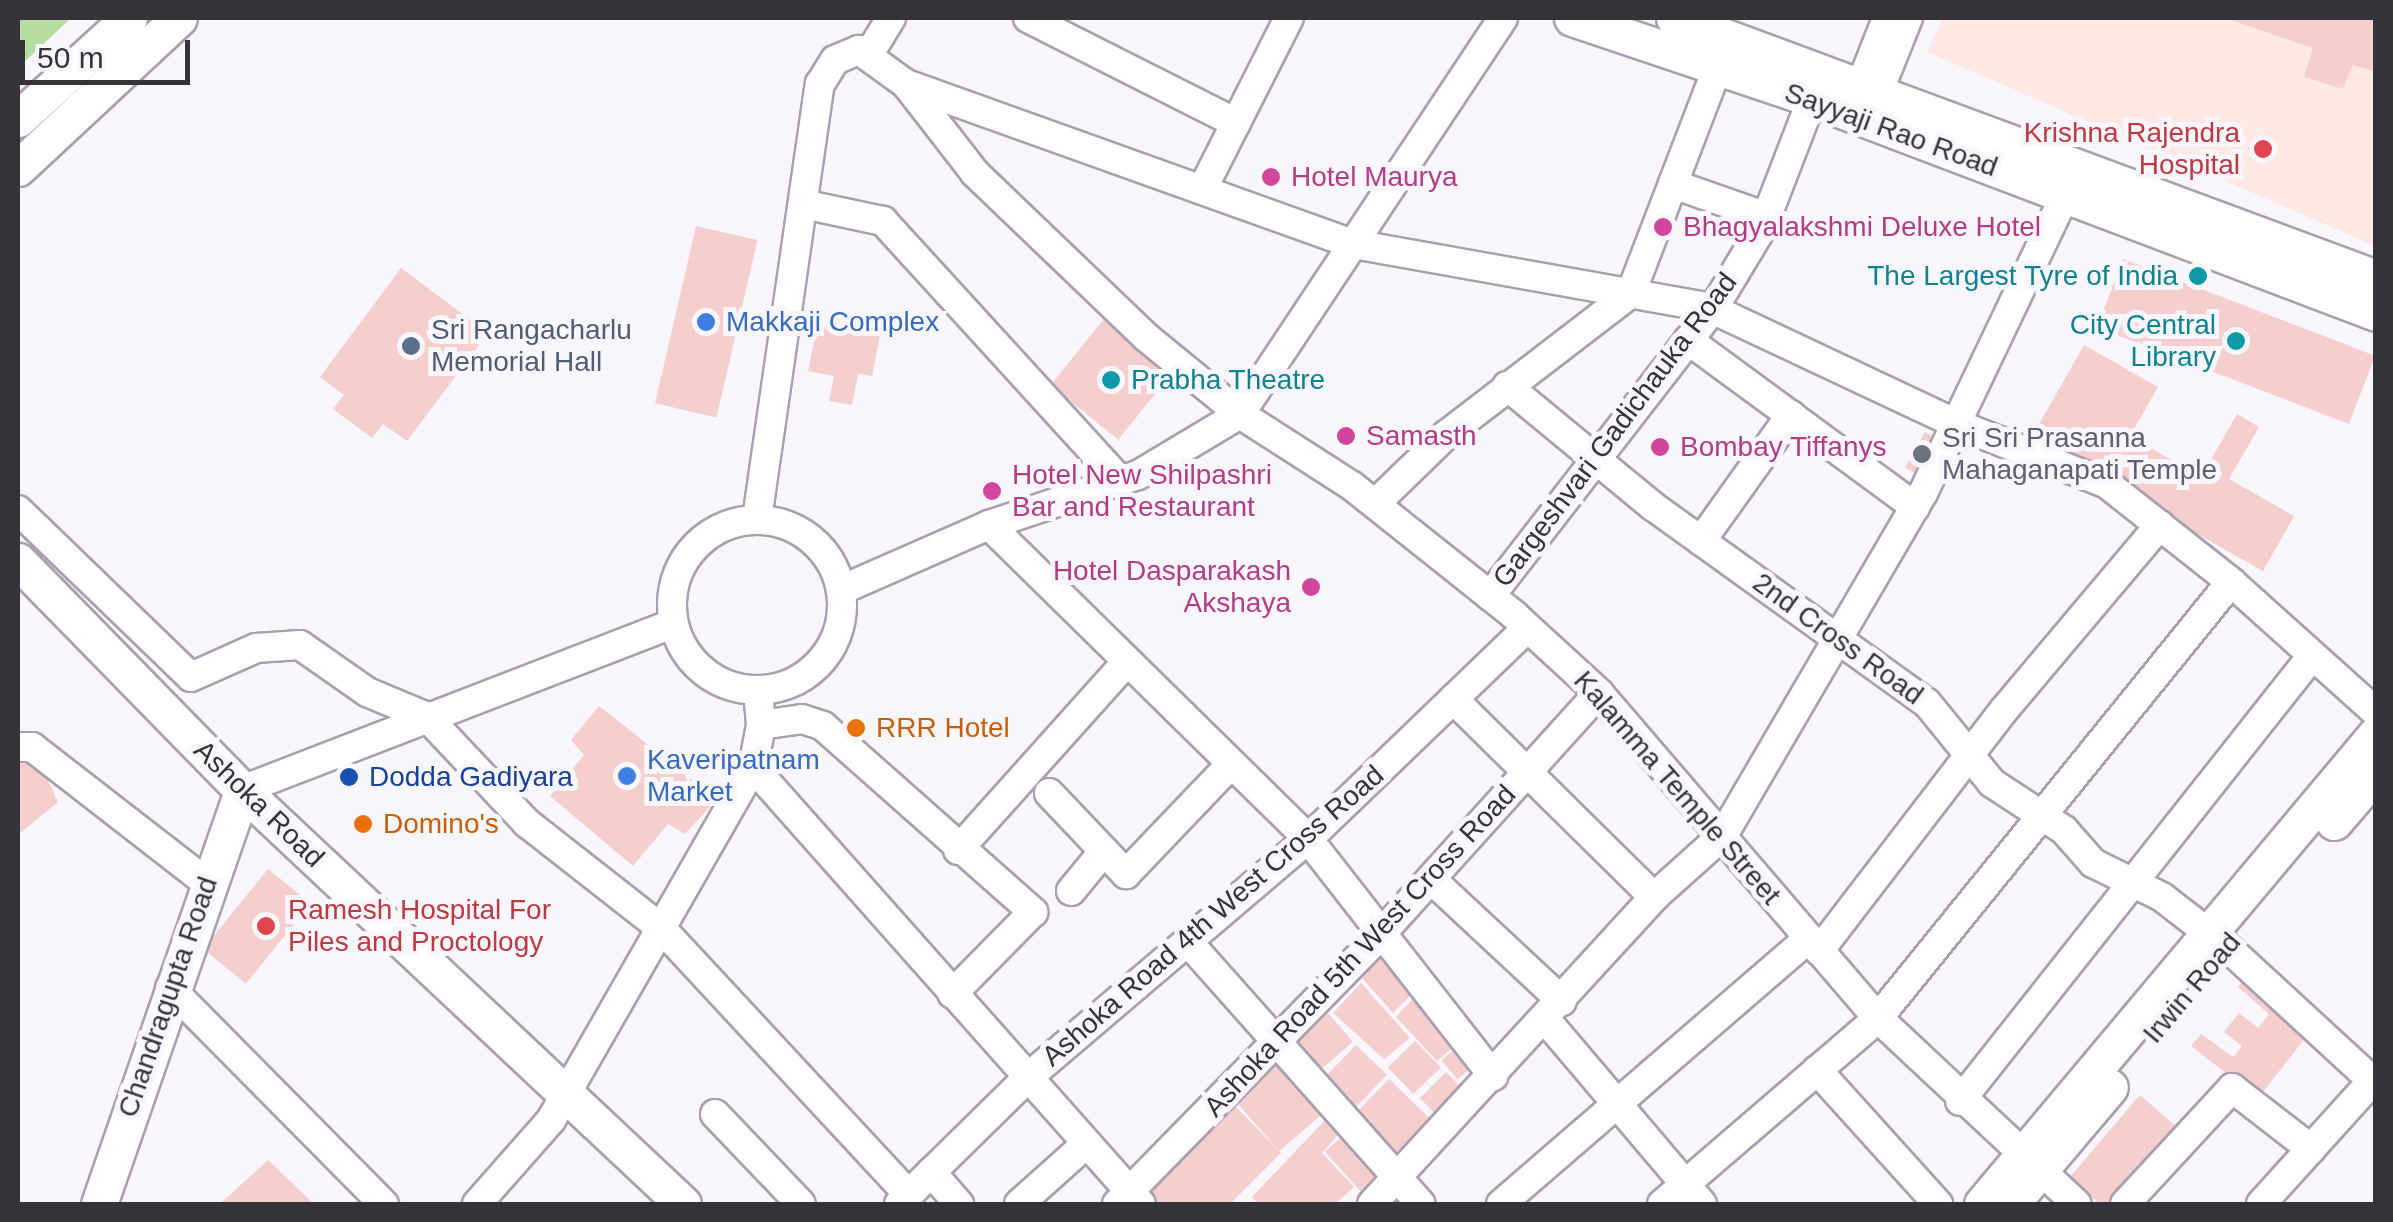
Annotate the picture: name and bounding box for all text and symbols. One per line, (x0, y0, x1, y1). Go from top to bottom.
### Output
scale bar (25, 20, 195, 82)
text: 50 m (37, 41, 104, 74)
street label: Sayyaji Rao Road (1780, 76, 2002, 184)
place label: Krishna Rajendra Hospital (2024, 116, 2240, 182)
marker: Krishna Rajendra Hospital (2250, 136, 2276, 162)
place label: Hotel Maurya (1291, 160, 1458, 194)
marker: Hotel Maurya (1260, 166, 1282, 188)
place label: Bhagyalakshmi Deluxe Hotel (1683, 210, 2041, 244)
marker: Bhagyalakshmi Deluxe Hotel (1652, 216, 1674, 238)
place label: The Largest Tyre of India (1867, 259, 2178, 293)
marker: The Largest Tyre of India (2187, 265, 2209, 287)
street label: Gargeshvari Gadichauka Road (1486, 266, 1744, 594)
place label: Makkaji Complex (726, 305, 939, 339)
place label: City Central Library (2070, 308, 2216, 374)
marker: Makkaji Complex (695, 311, 717, 333)
place label: Sri Rangacharlu Memorial Hall (431, 313, 632, 379)
marker: City Central Library (2225, 330, 2247, 352)
marker: Sri Rangacharlu Memorial Hall (400, 335, 422, 357)
place label: Prabha Theatre (1131, 363, 1326, 397)
marker: Prabha Theatre (1100, 369, 1122, 391)
place label: Samasth (1366, 419, 1476, 453)
place label: Sri Sri Prasanna Mahaganapati Temple (1942, 421, 2218, 487)
marker: Samasth (1335, 425, 1357, 447)
place label: Bombay Tiffanys (1680, 430, 1887, 464)
marker: Bombay Tiffanys (1649, 436, 1671, 458)
marker: Sri Sri Prasanna Mahaganapati Temple (1911, 443, 1933, 465)
place label: Hotel New Shilpashri Bar and Restaurant (1012, 458, 1272, 524)
marker: Hotel New Shilpashri Bar and Restaurant (981, 480, 1003, 502)
place label: Hotel Dasparakash Akshaya (1053, 554, 1291, 620)
street label: 2nd Cross Road (1746, 566, 1930, 712)
marker: Hotel Dasparakash Akshaya (1300, 576, 1322, 598)
street label: Kalamma Temple Street (1566, 664, 1788, 912)
place label: RRR Hotel (876, 711, 1010, 745)
marker: RRR Hotel (845, 717, 867, 739)
street label: Ashoka Road (187, 734, 331, 874)
place label: Kaveripatnam Market (647, 743, 820, 809)
street label: Ashoka Road 4th West Cross Road (1035, 759, 1391, 1073)
place label: Dodda Gadiyara (369, 760, 573, 794)
marker: Kaveripatnam Market (616, 765, 638, 787)
marker: Dodda Gadiyara (338, 766, 360, 788)
street label: Ashoka Road 5th West Cross Road (1197, 778, 1523, 1124)
place label: Domino's (383, 807, 499, 841)
marker: Domino's (352, 813, 374, 835)
street label: Chandragupta Road (111, 872, 225, 1122)
place label: Ramesh Hospital For Piles and Proctology (288, 893, 551, 959)
marker: Ramesh Hospital For Piles and Proctology (253, 913, 279, 939)
street label: Irwin Road (2136, 926, 2248, 1050)

